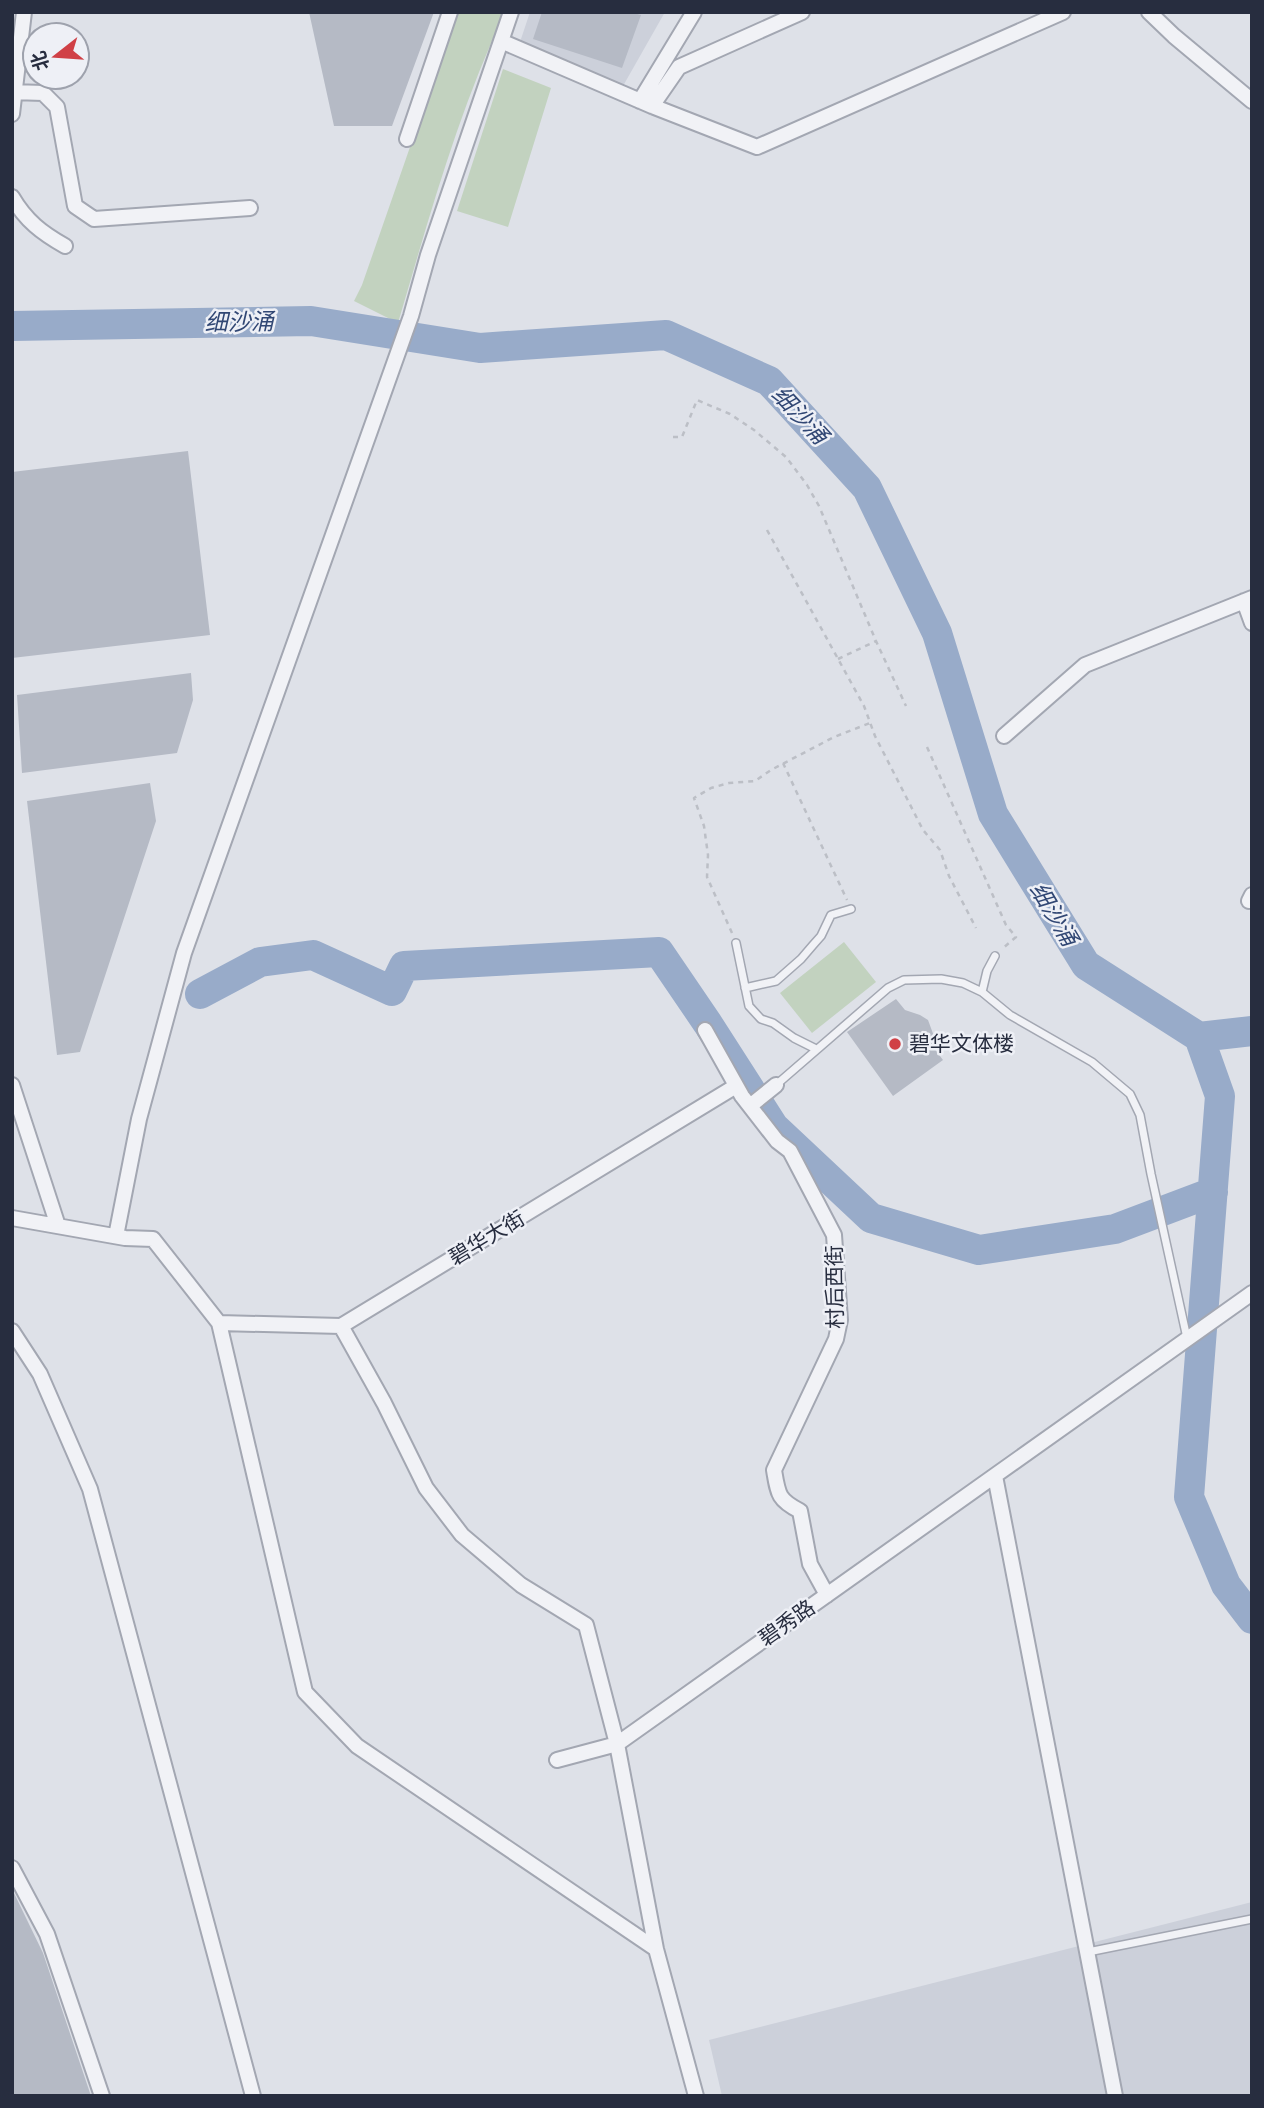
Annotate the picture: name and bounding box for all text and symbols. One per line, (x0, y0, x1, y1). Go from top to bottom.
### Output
north arrow (21, 21, 91, 91)
text: 北 (25, 49, 53, 74)
water label: 细沙涌 (204, 306, 277, 336)
water label: 细沙涌 (767, 380, 837, 451)
water label: 细沙涌 (1025, 877, 1086, 953)
place label: 碧华文体楼 (909, 1030, 1014, 1055)
marker: 碧华文体楼 (887, 1036, 903, 1052)
street label: 碧华大街 (444, 1204, 529, 1269)
street label: 村后西街 (820, 1245, 847, 1329)
street label: 碧秀路 (753, 1593, 819, 1650)

